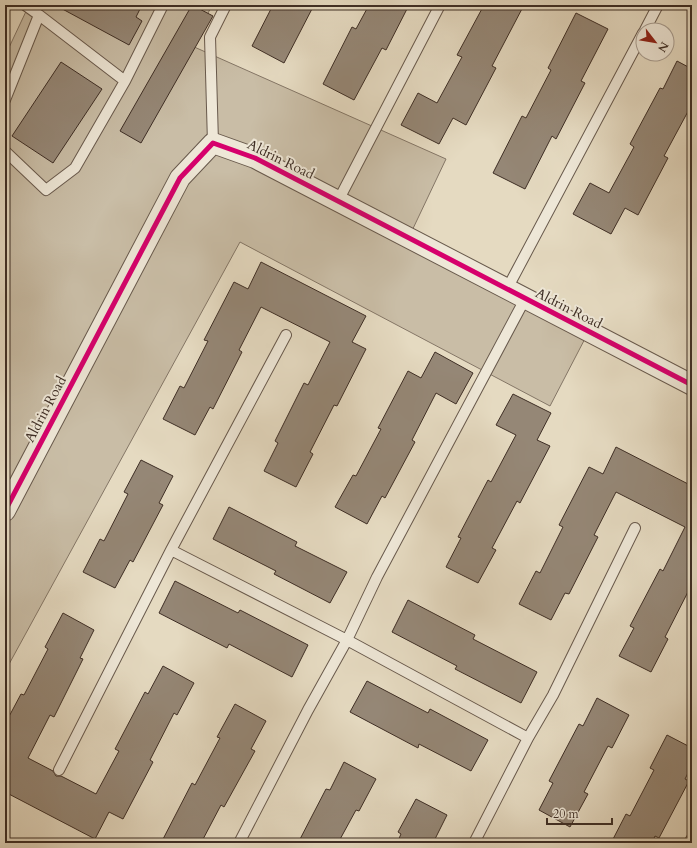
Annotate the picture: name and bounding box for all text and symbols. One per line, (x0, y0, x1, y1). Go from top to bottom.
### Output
north arrow (635, 22, 675, 62)
text: N (654, 39, 672, 55)
street label: Aldrin Road (244, 135, 318, 184)
street label: Aldrin Road (532, 284, 606, 334)
street label: Aldrin Road (20, 372, 71, 446)
scale bar (547, 800, 612, 826)
text: 20 m (553, 806, 580, 822)

